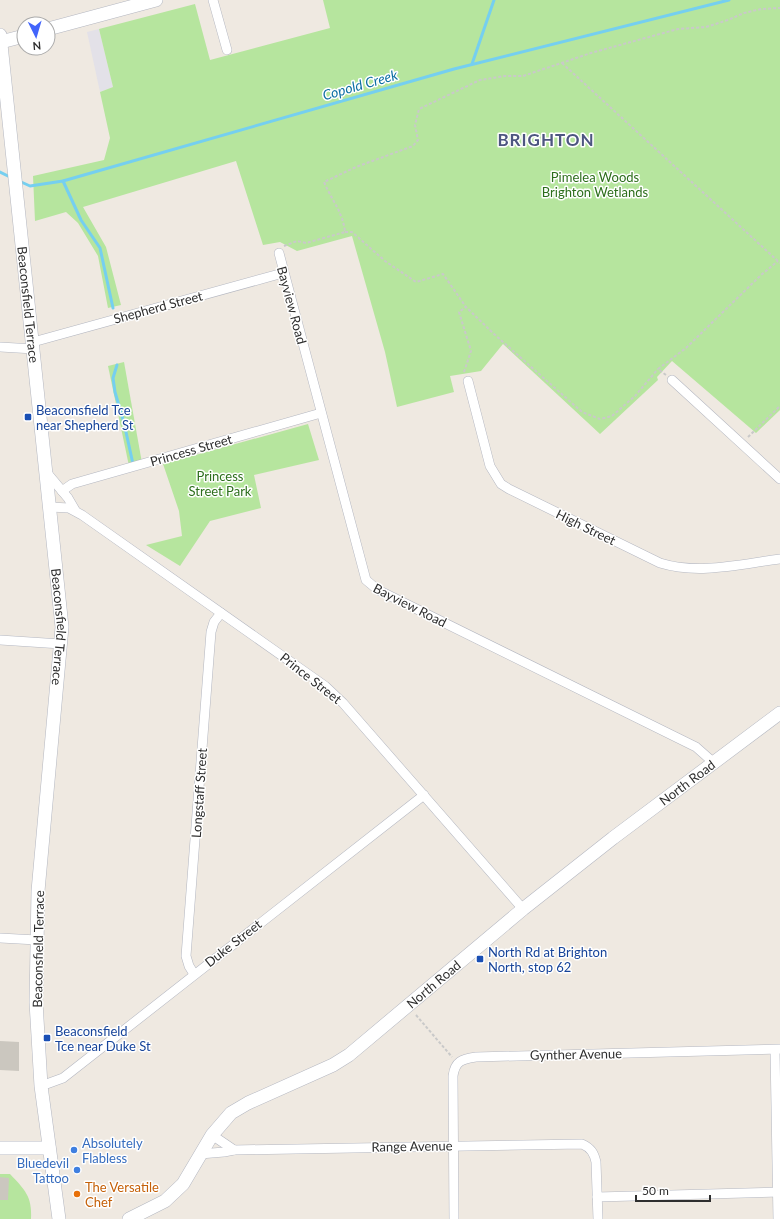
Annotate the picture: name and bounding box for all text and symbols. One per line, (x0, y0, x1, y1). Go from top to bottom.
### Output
north arrow (16, 16, 56, 56)
text: N (32, 40, 42, 53)
water label: Copold Creek (320, 66, 400, 103)
district label: BRIGHTON (497, 129, 595, 150)
park label: Pimelea Woods Brighton Wetlands (542, 169, 649, 200)
street label: Beaconsfield Terrace (14, 245, 42, 364)
street label: Bayview Road (274, 264, 310, 346)
street label: Shepherd Street (112, 287, 205, 327)
place label: Beaconsfield Tce near Shepherd St (36, 402, 134, 433)
marker: Beaconsfield Tce near Shepherd St (23, 412, 33, 422)
street label: Princess Street (148, 431, 234, 469)
park label: Princess Street Park (189, 468, 252, 499)
street label: High Street (553, 506, 619, 548)
street label: Beaconsfield Terrace (48, 568, 70, 686)
street label: Bayview Road (371, 580, 449, 630)
street label: Prince Street (277, 649, 345, 707)
street label: Longstaff Street (188, 747, 210, 839)
street label: North Road (656, 756, 718, 809)
street label: Beaconsfield Terrace (29, 890, 47, 1008)
street label: Duke Street (201, 916, 265, 970)
place label: North Rd at Brighton North, stop 62 (488, 944, 607, 975)
marker: North Rd at Brighton North, stop 62 (475, 954, 485, 964)
street label: North Road (403, 957, 464, 1011)
place label: Beaconsfield Tce near Duke St (55, 1023, 151, 1054)
marker: Beaconsfield Tce near Duke St (42, 1033, 52, 1043)
street label: Gynther Avenue (530, 1045, 622, 1063)
place label: Absolutely Flabless (82, 1135, 143, 1166)
street label: Range Avenue (371, 1137, 453, 1155)
marker: Absolutely Flabless (69, 1145, 79, 1155)
place label: Bluedevil Tattoo (17, 1155, 69, 1186)
marker: Bluedevil Tattoo (72, 1165, 82, 1175)
scale bar (636, 1177, 710, 1203)
place label: The Versatile Chef (85, 1179, 159, 1210)
text: 50 m (642, 1183, 669, 1198)
marker: The Versatile Chef (72, 1189, 82, 1199)

